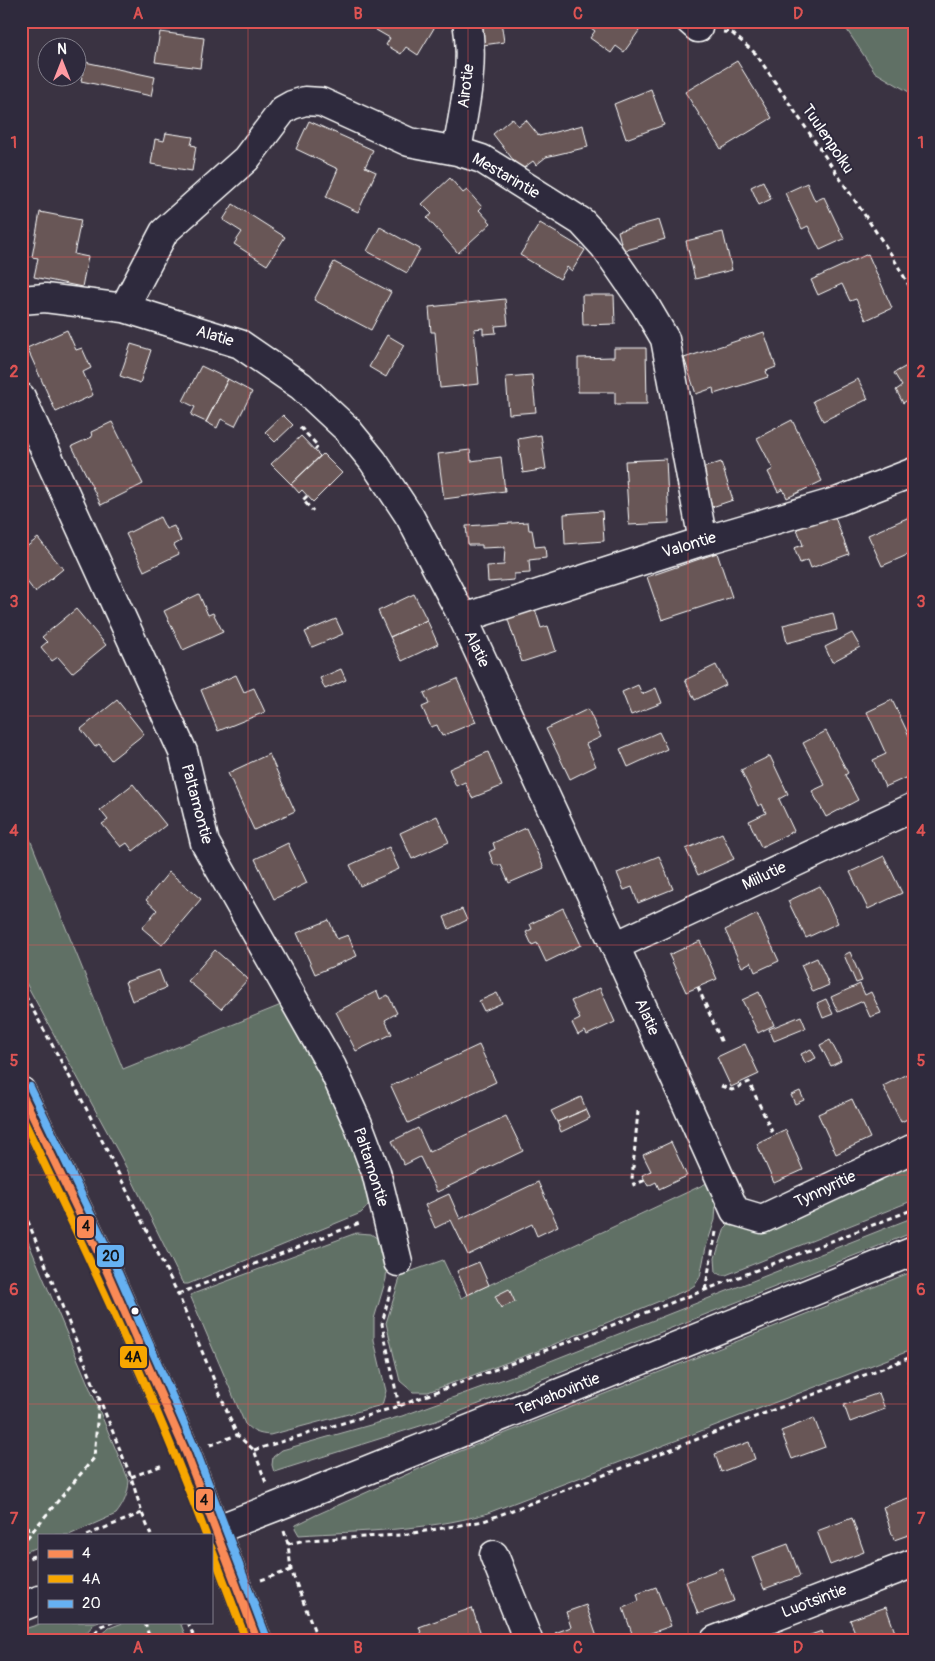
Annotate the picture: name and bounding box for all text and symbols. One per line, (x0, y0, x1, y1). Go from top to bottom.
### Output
text: A (133, 4, 144, 24)
text: B (353, 4, 363, 24)
text: C (573, 4, 583, 24)
text: D (793, 4, 803, 24)
north arrow (38, 38, 88, 88)
text: N (57, 41, 67, 58)
street label: Airotie (453, 63, 479, 109)
street label: Tuulenpolku (797, 100, 859, 178)
text: 1 (11, 133, 17, 153)
text: 1 (918, 133, 924, 153)
street label: Mestarintie (469, 149, 544, 203)
street label: Alatie (194, 321, 236, 351)
text: 2 (10, 362, 19, 382)
text: 2 (917, 362, 926, 382)
street label: Valontie (660, 527, 718, 563)
text: 3 (10, 592, 19, 612)
text: 3 (917, 592, 926, 612)
street label: Alatie (460, 627, 494, 671)
street label: Paltamontie (177, 762, 217, 846)
text: 4 (9, 821, 19, 841)
text: 4 (916, 821, 926, 841)
street label: Miilutie (739, 857, 789, 895)
street label: Alatie (630, 995, 664, 1039)
text: 5 (10, 1051, 19, 1071)
text: 5 (917, 1051, 926, 1071)
street label: Paltamontie (349, 1125, 393, 1209)
street label: Tynnyritie (791, 1166, 859, 1212)
line badge: 4 (76, 1215, 95, 1239)
text: 4 (82, 1218, 91, 1235)
line badge: 20 (96, 1244, 125, 1268)
text: 20 (102, 1248, 120, 1265)
text: 6 (9, 1280, 19, 1300)
text: 6 (916, 1280, 926, 1300)
unlabelled marker (130, 1306, 140, 1316)
line badge: 4A (119, 1345, 148, 1369)
text: 4A (124, 1349, 142, 1366)
street label: Tervahovintie (513, 1368, 603, 1420)
line badge: 4 (195, 1488, 214, 1512)
text: 4 (200, 1492, 209, 1509)
text: 7 (10, 1509, 19, 1529)
text: 7 (917, 1509, 926, 1529)
legend (38, 1534, 212, 1624)
text: 4 (82, 1544, 91, 1563)
text: 4A (82, 1570, 101, 1589)
street label: Luotsintie (779, 1579, 849, 1623)
text: 20 (82, 1594, 101, 1613)
text: A (133, 1638, 144, 1658)
text: B (353, 1638, 363, 1658)
text: C (573, 1638, 583, 1658)
text: D (793, 1638, 803, 1658)

